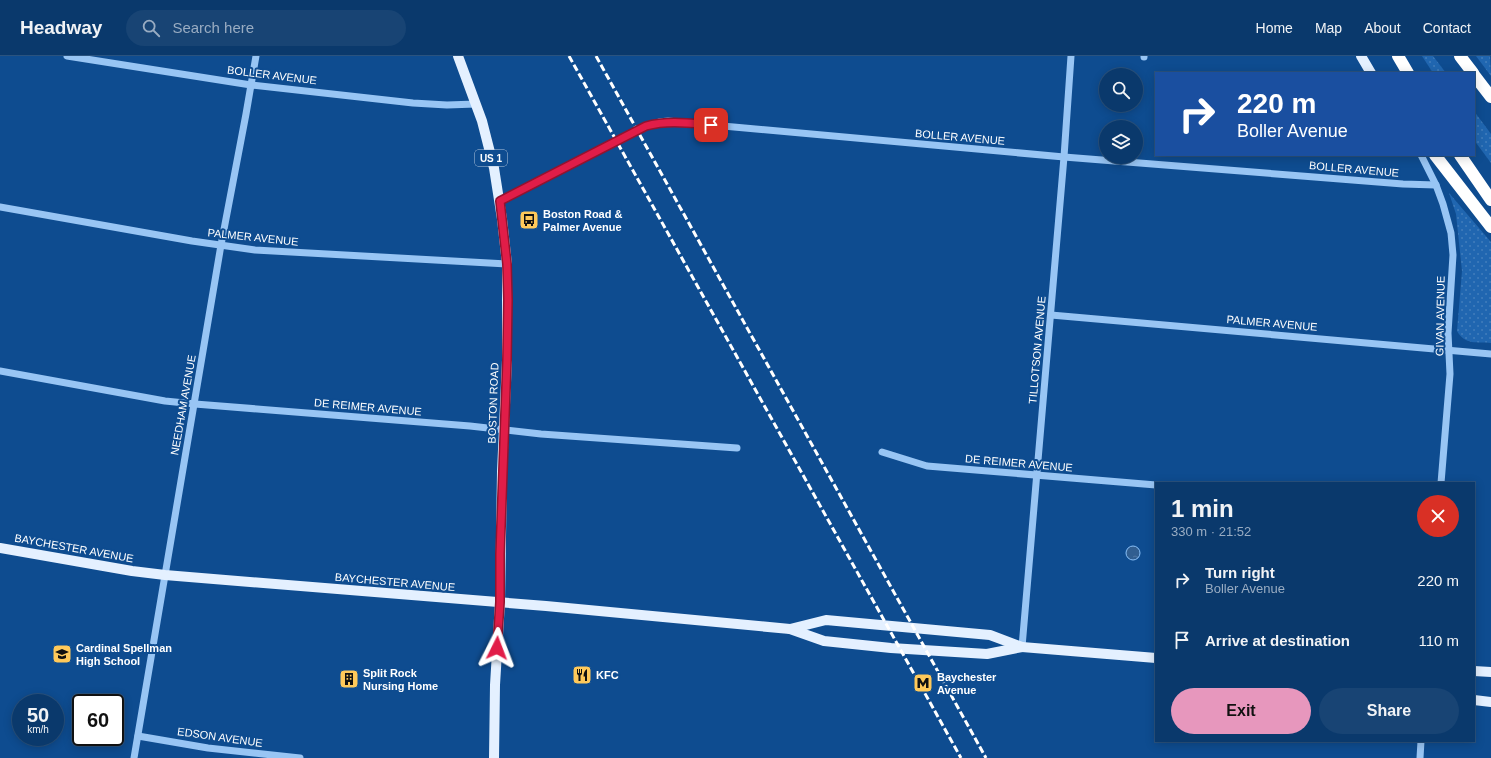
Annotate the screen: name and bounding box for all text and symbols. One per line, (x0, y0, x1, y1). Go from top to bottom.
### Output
search box (126, 10, 406, 46)
text: Headway (20, 17, 102, 38)
icon: search (140, 17, 162, 39)
text: Search here (172, 19, 254, 36)
text: Home (1256, 20, 1293, 36)
text: Map (1315, 20, 1342, 36)
text: About (1364, 20, 1401, 36)
text: Contact (1423, 20, 1471, 36)
street label: BOLLER AVENUE (226, 64, 318, 86)
map controls (1099, 68, 1143, 164)
button: search (1099, 68, 1143, 112)
icon: right (1171, 88, 1223, 140)
text: 220 m (1237, 88, 1316, 119)
pin (694, 108, 728, 142)
icon: arrive (700, 114, 722, 136)
button: layers (1099, 120, 1143, 164)
text: Boller Avenue (1237, 121, 1348, 141)
street label: BOLLER AVENUE (915, 127, 1005, 147)
road number: US 1 (475, 150, 507, 166)
street label: BOLLER AVENUE (1309, 159, 1399, 179)
place label: Boston Road & Palmer Avenue (543, 208, 622, 233)
bus stop icon: Boston Road & Palmer Avenue (518, 209, 540, 231)
street label: PALMER AVENUE (207, 226, 299, 248)
street label: GIVAN AVENUE (1433, 276, 1447, 356)
street label: TILLOTSON AVENUE (1026, 296, 1048, 404)
street label: PALMER AVENUE (1226, 313, 1318, 333)
street label: NEEDHAM AVENUE (168, 354, 198, 456)
street label: BOSTON ROAD (486, 362, 500, 444)
street label: DE REIMER AVENUE (314, 396, 422, 418)
street label: DE REIMER AVENUE (965, 452, 1073, 474)
text: 1 min (1171, 495, 1234, 522)
button: close (1417, 495, 1459, 537)
text: 330 m · 21:52 (1171, 524, 1251, 539)
street label: BAYCHESTER AVENUE (14, 532, 134, 564)
text: Turn right (1205, 564, 1275, 581)
icon: right (1171, 569, 1193, 591)
street label: BAYCHESTER AVENUE (334, 571, 456, 593)
text: 220 m (1417, 572, 1459, 589)
text: Boller Avenue (1205, 581, 1285, 596)
position arrow (476, 627, 518, 669)
icon: arrive (1171, 629, 1193, 651)
text: Arrive at destination (1205, 632, 1350, 649)
text: 110 m (1418, 632, 1459, 649)
place label: Cardinal Spellman High School (76, 642, 172, 667)
school or university icon: Cardinal Spellman High School (51, 643, 73, 665)
restaurant icon: KFC (571, 664, 593, 686)
place label: Split Rock Nursing Home (363, 667, 438, 692)
building icon: Split Rock Nursing Home (338, 668, 360, 690)
place label: KFC (596, 669, 619, 681)
place label: Baychester Avenue (937, 671, 997, 696)
metro station icon: Baychester Avenue (912, 672, 934, 694)
button: Exit (1171, 688, 1311, 734)
button: Share (1319, 688, 1459, 734)
speed limit sign: 60 (72, 694, 124, 746)
text: 50 (27, 704, 49, 726)
text: km/h (27, 724, 49, 735)
street label: EDSON AVENUE (177, 725, 263, 749)

